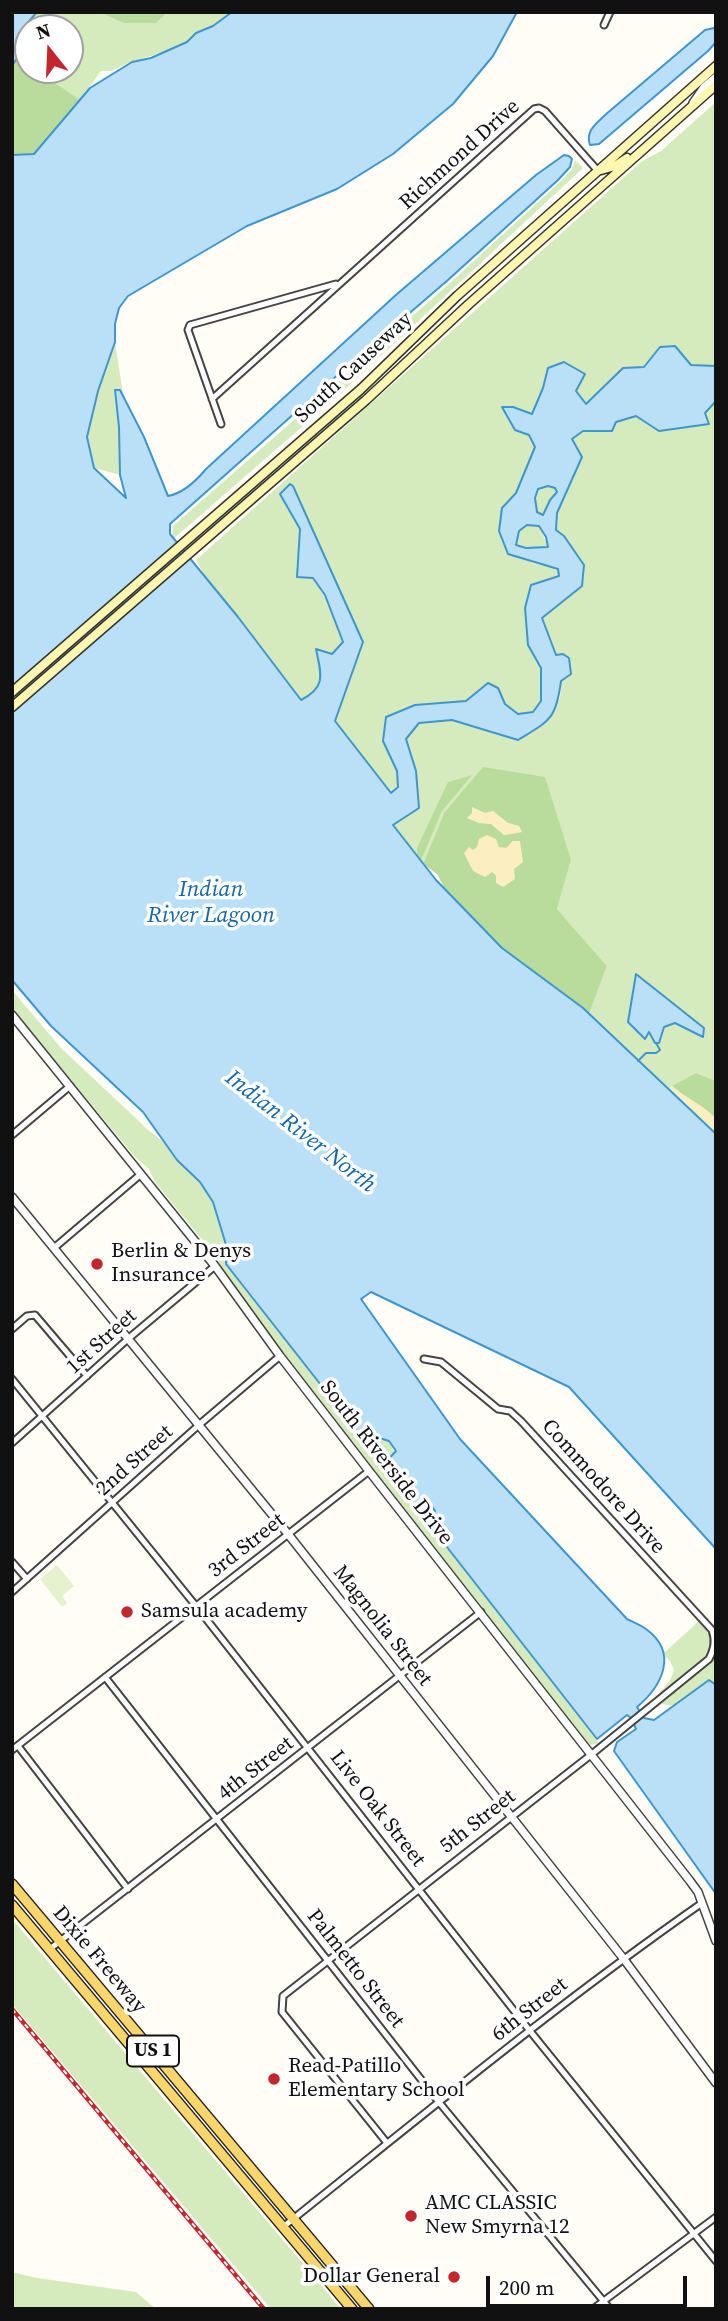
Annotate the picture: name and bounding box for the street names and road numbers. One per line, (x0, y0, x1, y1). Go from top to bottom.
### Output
street label: Richmond Drive (395, 94, 525, 216)
street label: South Causeway (290, 307, 418, 429)
street label: 1st Street (62, 1304, 142, 1380)
street label: South Riverside Drive (314, 1376, 458, 1550)
street label: Commodore Drive (536, 1414, 670, 1560)
street label: 2nd Street (92, 1420, 178, 1502)
street label: 3rd Street (204, 1508, 290, 1584)
street label: Magnolia Street (327, 1561, 437, 1691)
street label: 4th Street (213, 1732, 299, 1806)
street label: Live Oak Street (324, 1746, 430, 1872)
street label: 5th Street (435, 1785, 521, 1859)
street label: Dixie Freeway (47, 1901, 151, 2019)
street label: Palmetto Street (301, 1905, 409, 2033)
street label: 6th Street (487, 1973, 573, 2047)
road number: US 1 (127, 2036, 179, 2066)

